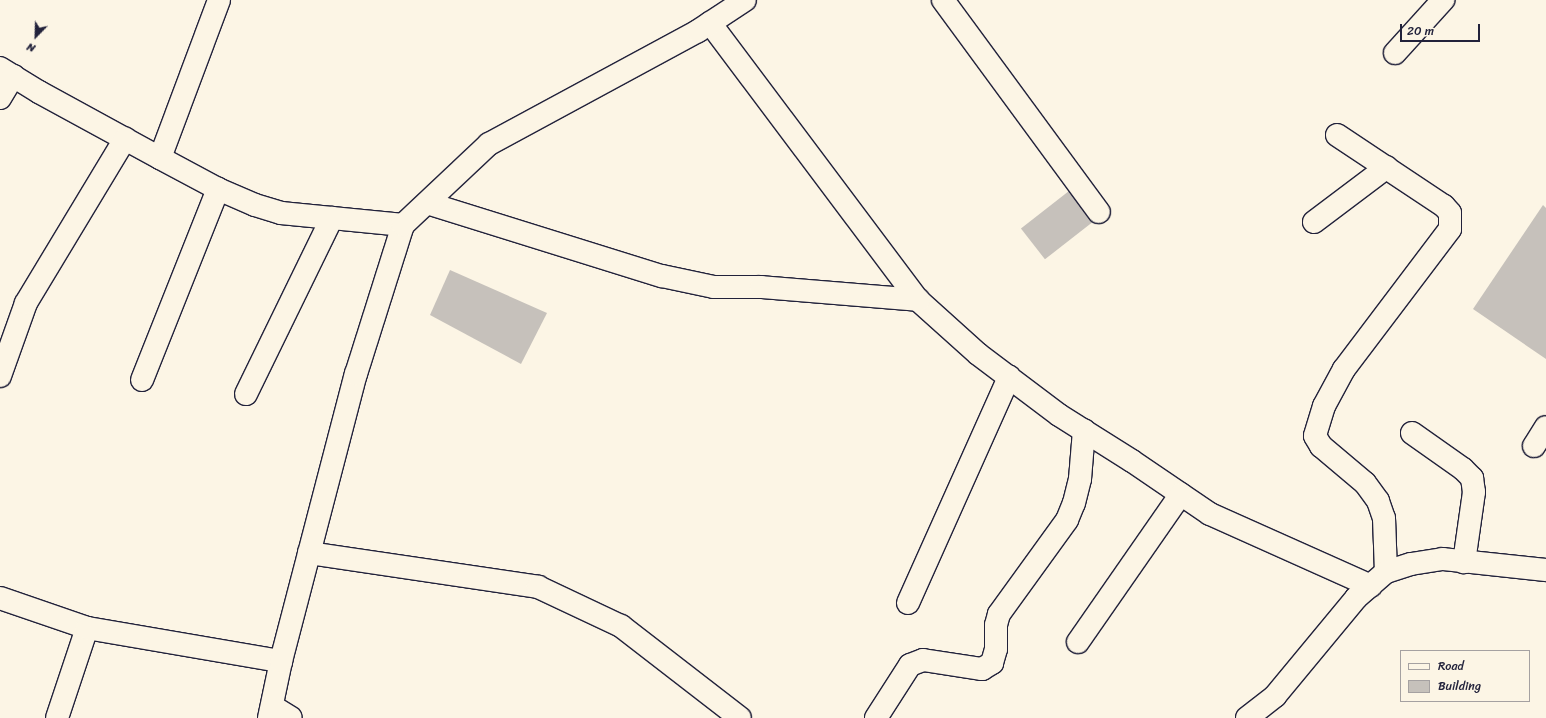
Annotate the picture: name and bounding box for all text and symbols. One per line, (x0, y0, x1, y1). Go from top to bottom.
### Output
north arrow (16, 16, 56, 56)
scale bar (1402, 16, 1482, 42)
text: 20 m (1407, 20, 1434, 42)
text: N (24, 37, 38, 58)
legend (1400, 650, 1530, 702)
text: Road (1438, 655, 1464, 677)
text: Building (1438, 675, 1481, 697)

